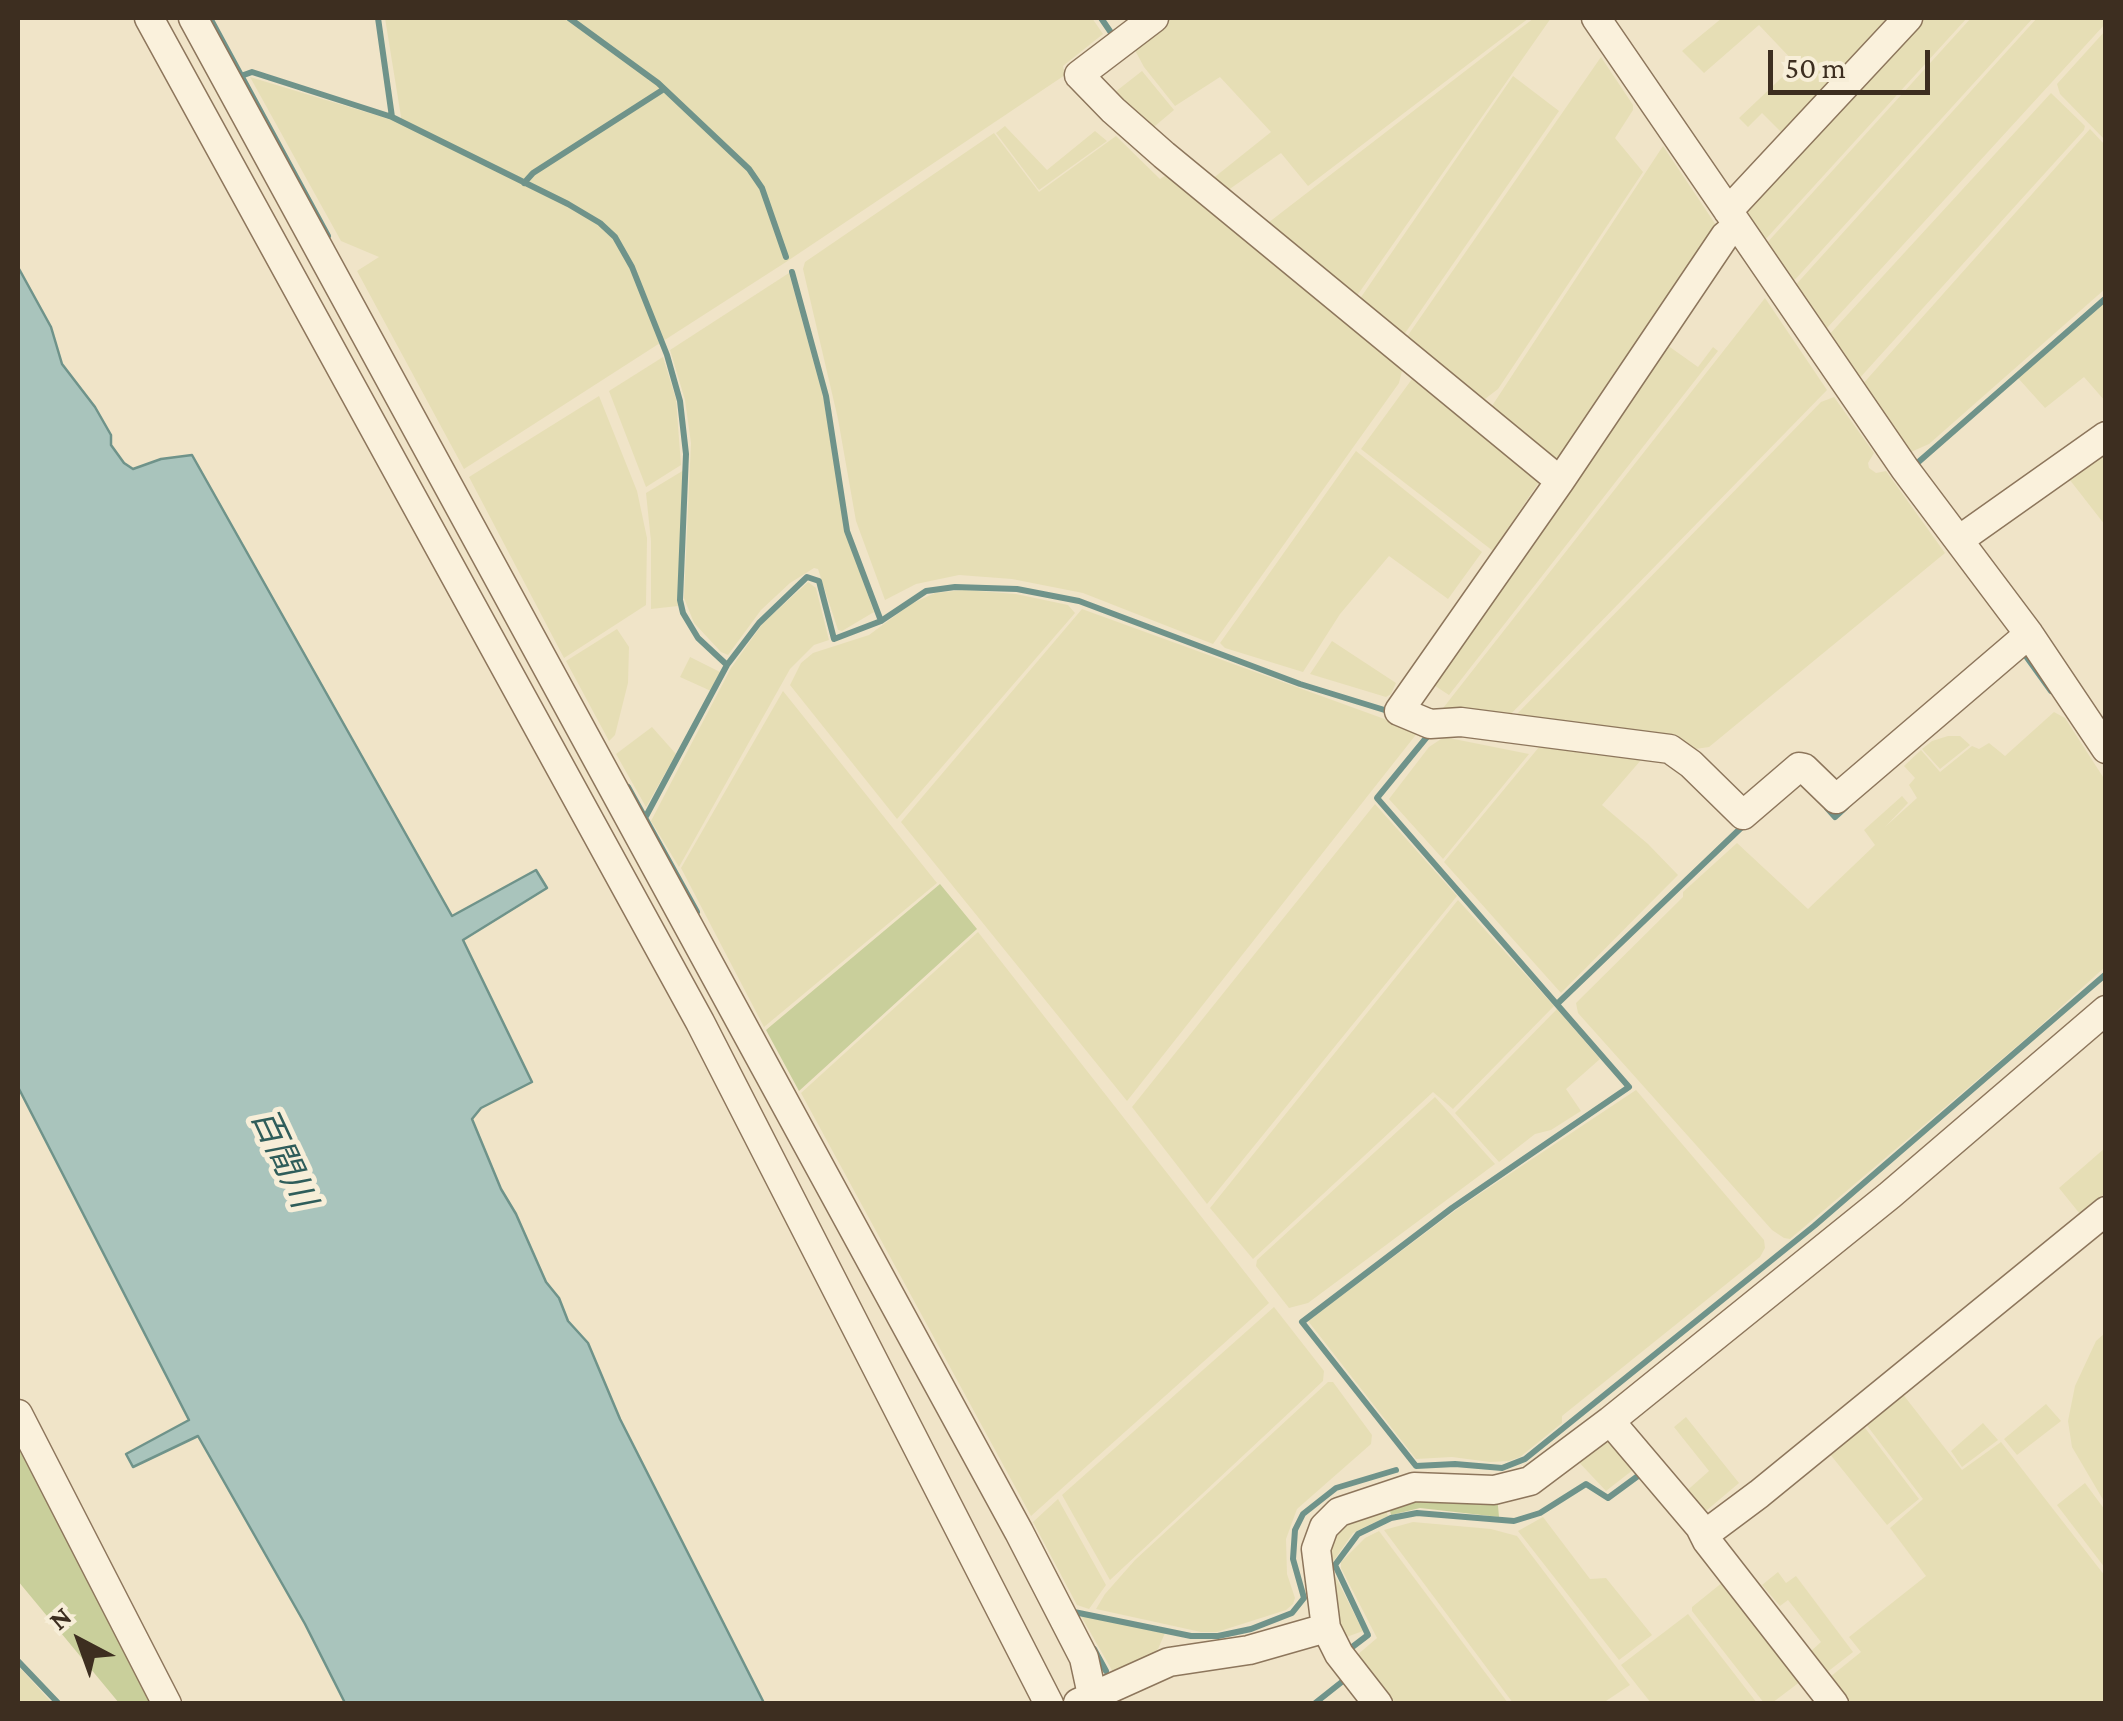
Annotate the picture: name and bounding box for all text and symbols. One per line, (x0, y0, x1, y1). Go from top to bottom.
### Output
scale bar (1773, 30, 1936, 92)
text: 50 m (1785, 51, 1846, 84)
water label: 百間川 (242, 1102, 324, 1214)
north arrow (30, 1591, 130, 1691)
text: N (43, 1600, 77, 1636)

